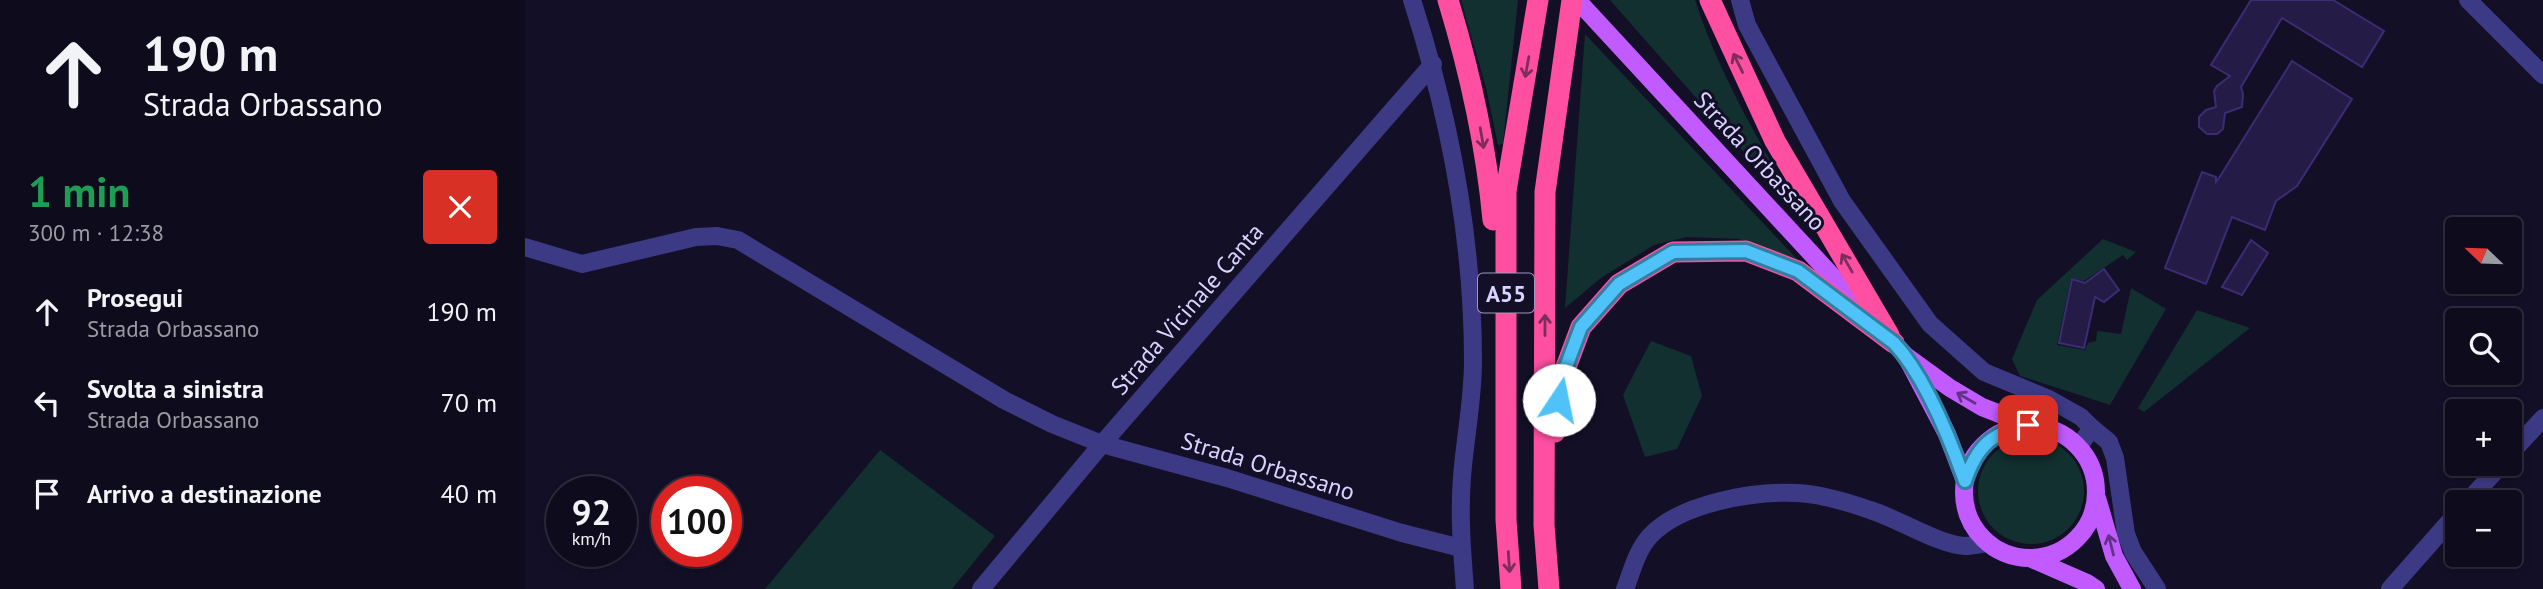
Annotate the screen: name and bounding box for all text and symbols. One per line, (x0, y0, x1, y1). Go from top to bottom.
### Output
text: 190 m (143, 21, 278, 85)
icon: ahead (28, 28, 119, 119)
one-way arrow (1731, 53, 1745, 74)
one-way arrow (1520, 55, 1533, 78)
text: Strada Orbassano (143, 83, 383, 125)
street label: Strada Orbassano (1687, 85, 1833, 237)
one-way arrow (1476, 126, 1489, 149)
text: 1 min (28, 164, 130, 219)
button: close (423, 170, 497, 244)
street label: Strada Vicinale Canta (1104, 217, 1270, 401)
north arrow (2445, 217, 2522, 294)
map controls (2445, 217, 2522, 567)
text: 300 m · 12:38 (28, 218, 164, 247)
one-way arrow (1840, 253, 1854, 273)
road number: A55 (1478, 274, 1534, 312)
text: Prosegui (87, 281, 183, 314)
icon: ahead (28, 293, 66, 331)
text: 190 m (426, 295, 497, 328)
button: search (2445, 308, 2522, 385)
text: Strada Orbassano (87, 314, 259, 343)
one-way arrow (1538, 314, 1552, 337)
position arrow (1522, 363, 1596, 437)
text: Svolta a sinistra (87, 372, 264, 405)
icon: left (28, 384, 66, 422)
text: 70 m (441, 386, 497, 419)
one-way arrow (1956, 390, 1976, 404)
pin (1998, 395, 2058, 455)
button: + (2445, 399, 2522, 476)
text: Strada Orbassano (87, 405, 259, 434)
icon: arrive (2009, 406, 2047, 444)
street label: Strada Orbassano (1178, 425, 1358, 507)
icon: arrive (28, 475, 66, 513)
speed limit sign: 100 (651, 476, 742, 567)
text: Arrivo a destinazione (87, 477, 322, 510)
text: 40 m (441, 477, 497, 510)
text: 92 (572, 489, 611, 535)
button: − (2445, 490, 2522, 567)
text: km/h (572, 527, 611, 550)
one-way arrow (2104, 534, 2117, 557)
one-way arrow (1503, 551, 1516, 573)

